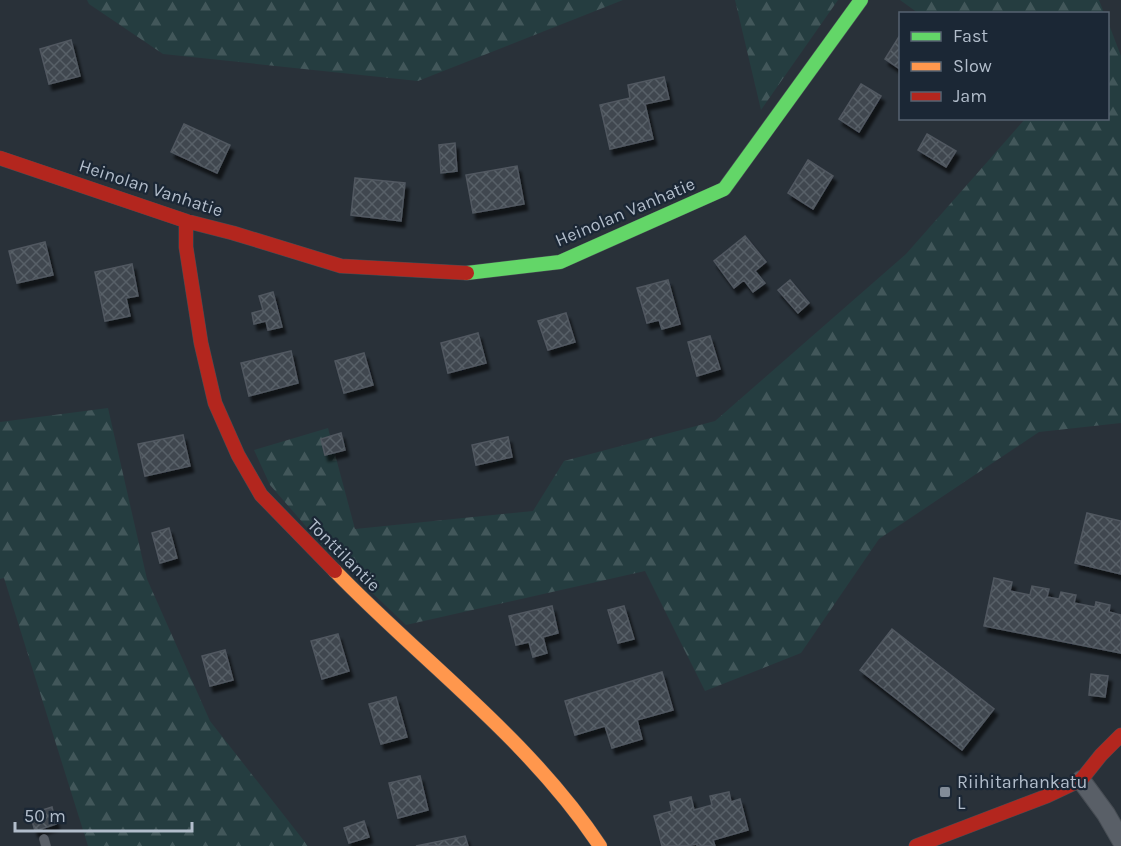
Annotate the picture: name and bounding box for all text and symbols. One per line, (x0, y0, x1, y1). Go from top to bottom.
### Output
legend (899, 12, 1109, 120)
text: Fast (953, 25, 988, 47)
text: Slow (953, 55, 992, 77)
text: Jam (953, 85, 987, 107)
street label: Heinolan Vanhatie (76, 154, 226, 222)
street label: Heinolan Vanhatie (552, 173, 698, 251)
street label: Tonttilantie (303, 514, 385, 596)
place label: Riihitarhankatu L (957, 771, 1088, 814)
marker: Riihitarhankatu L (938, 785, 952, 799)
scale bar (15, 795, 192, 833)
text: 50 m (24, 805, 66, 827)

